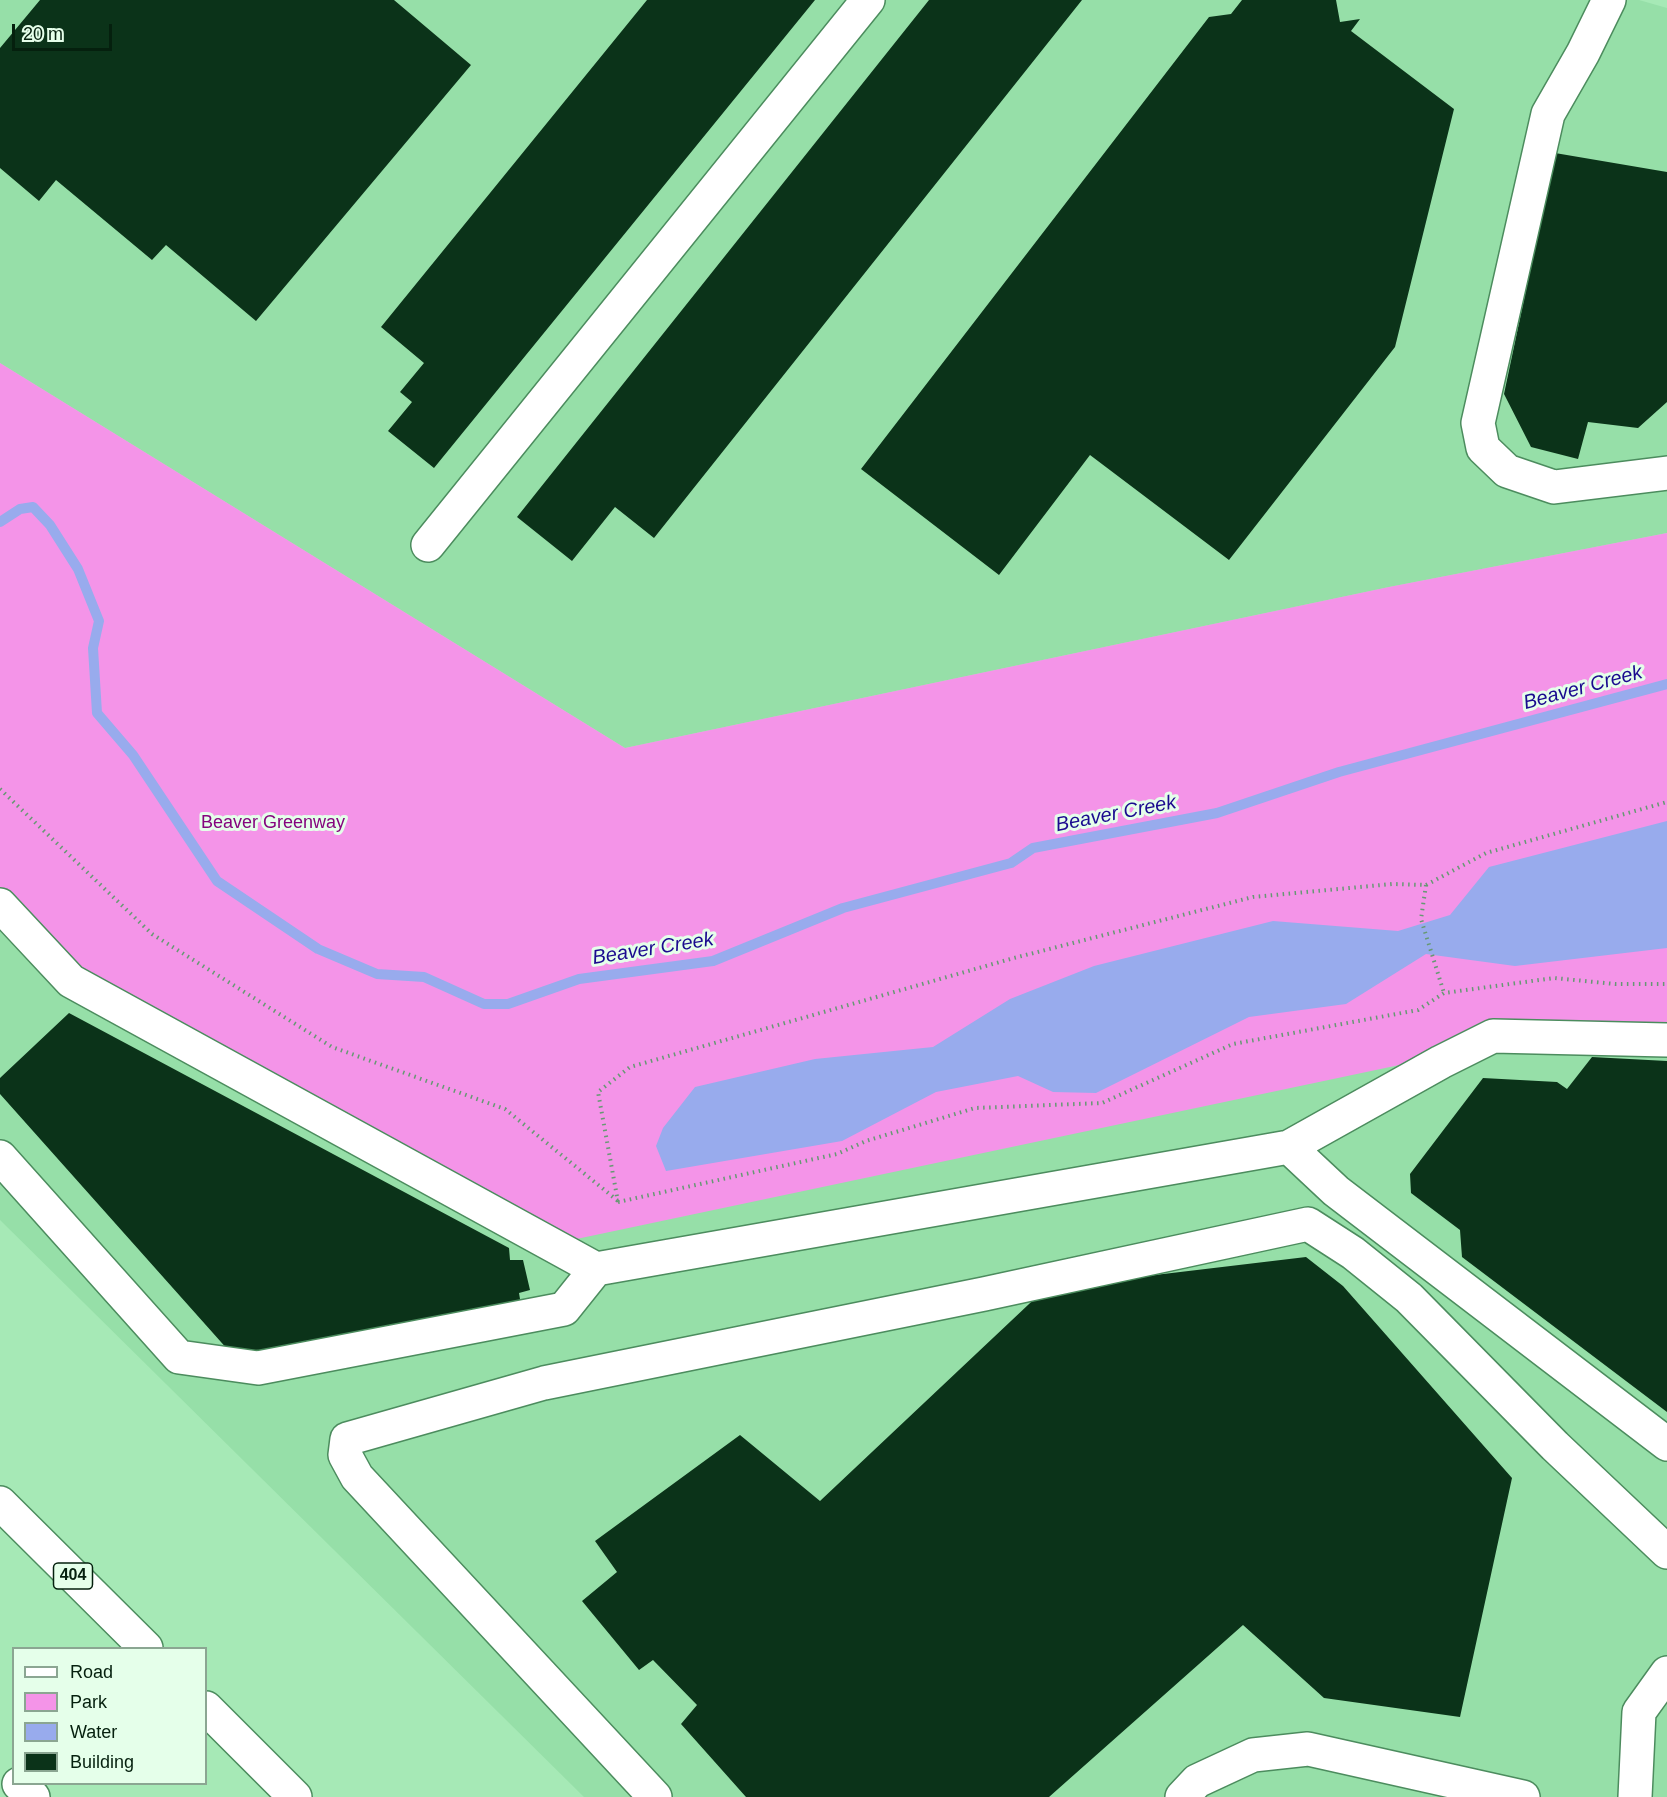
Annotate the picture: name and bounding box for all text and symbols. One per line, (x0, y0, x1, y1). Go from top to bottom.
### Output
scale bar (15, 12, 116, 50)
text: 20 m (23, 24, 63, 44)
water label: Beaver Creek (1521, 661, 1645, 715)
water label: Beaver Creek (1054, 791, 1178, 837)
park label: Beaver Greenway (201, 812, 345, 834)
water label: Beaver Creek (591, 928, 715, 970)
road number: 404 (54, 1563, 92, 1589)
legend (12, 1647, 207, 1785)
text: Road (70, 1662, 113, 1682)
text: Park (70, 1692, 107, 1712)
text: Water (70, 1722, 117, 1742)
text: Building (70, 1752, 134, 1772)

